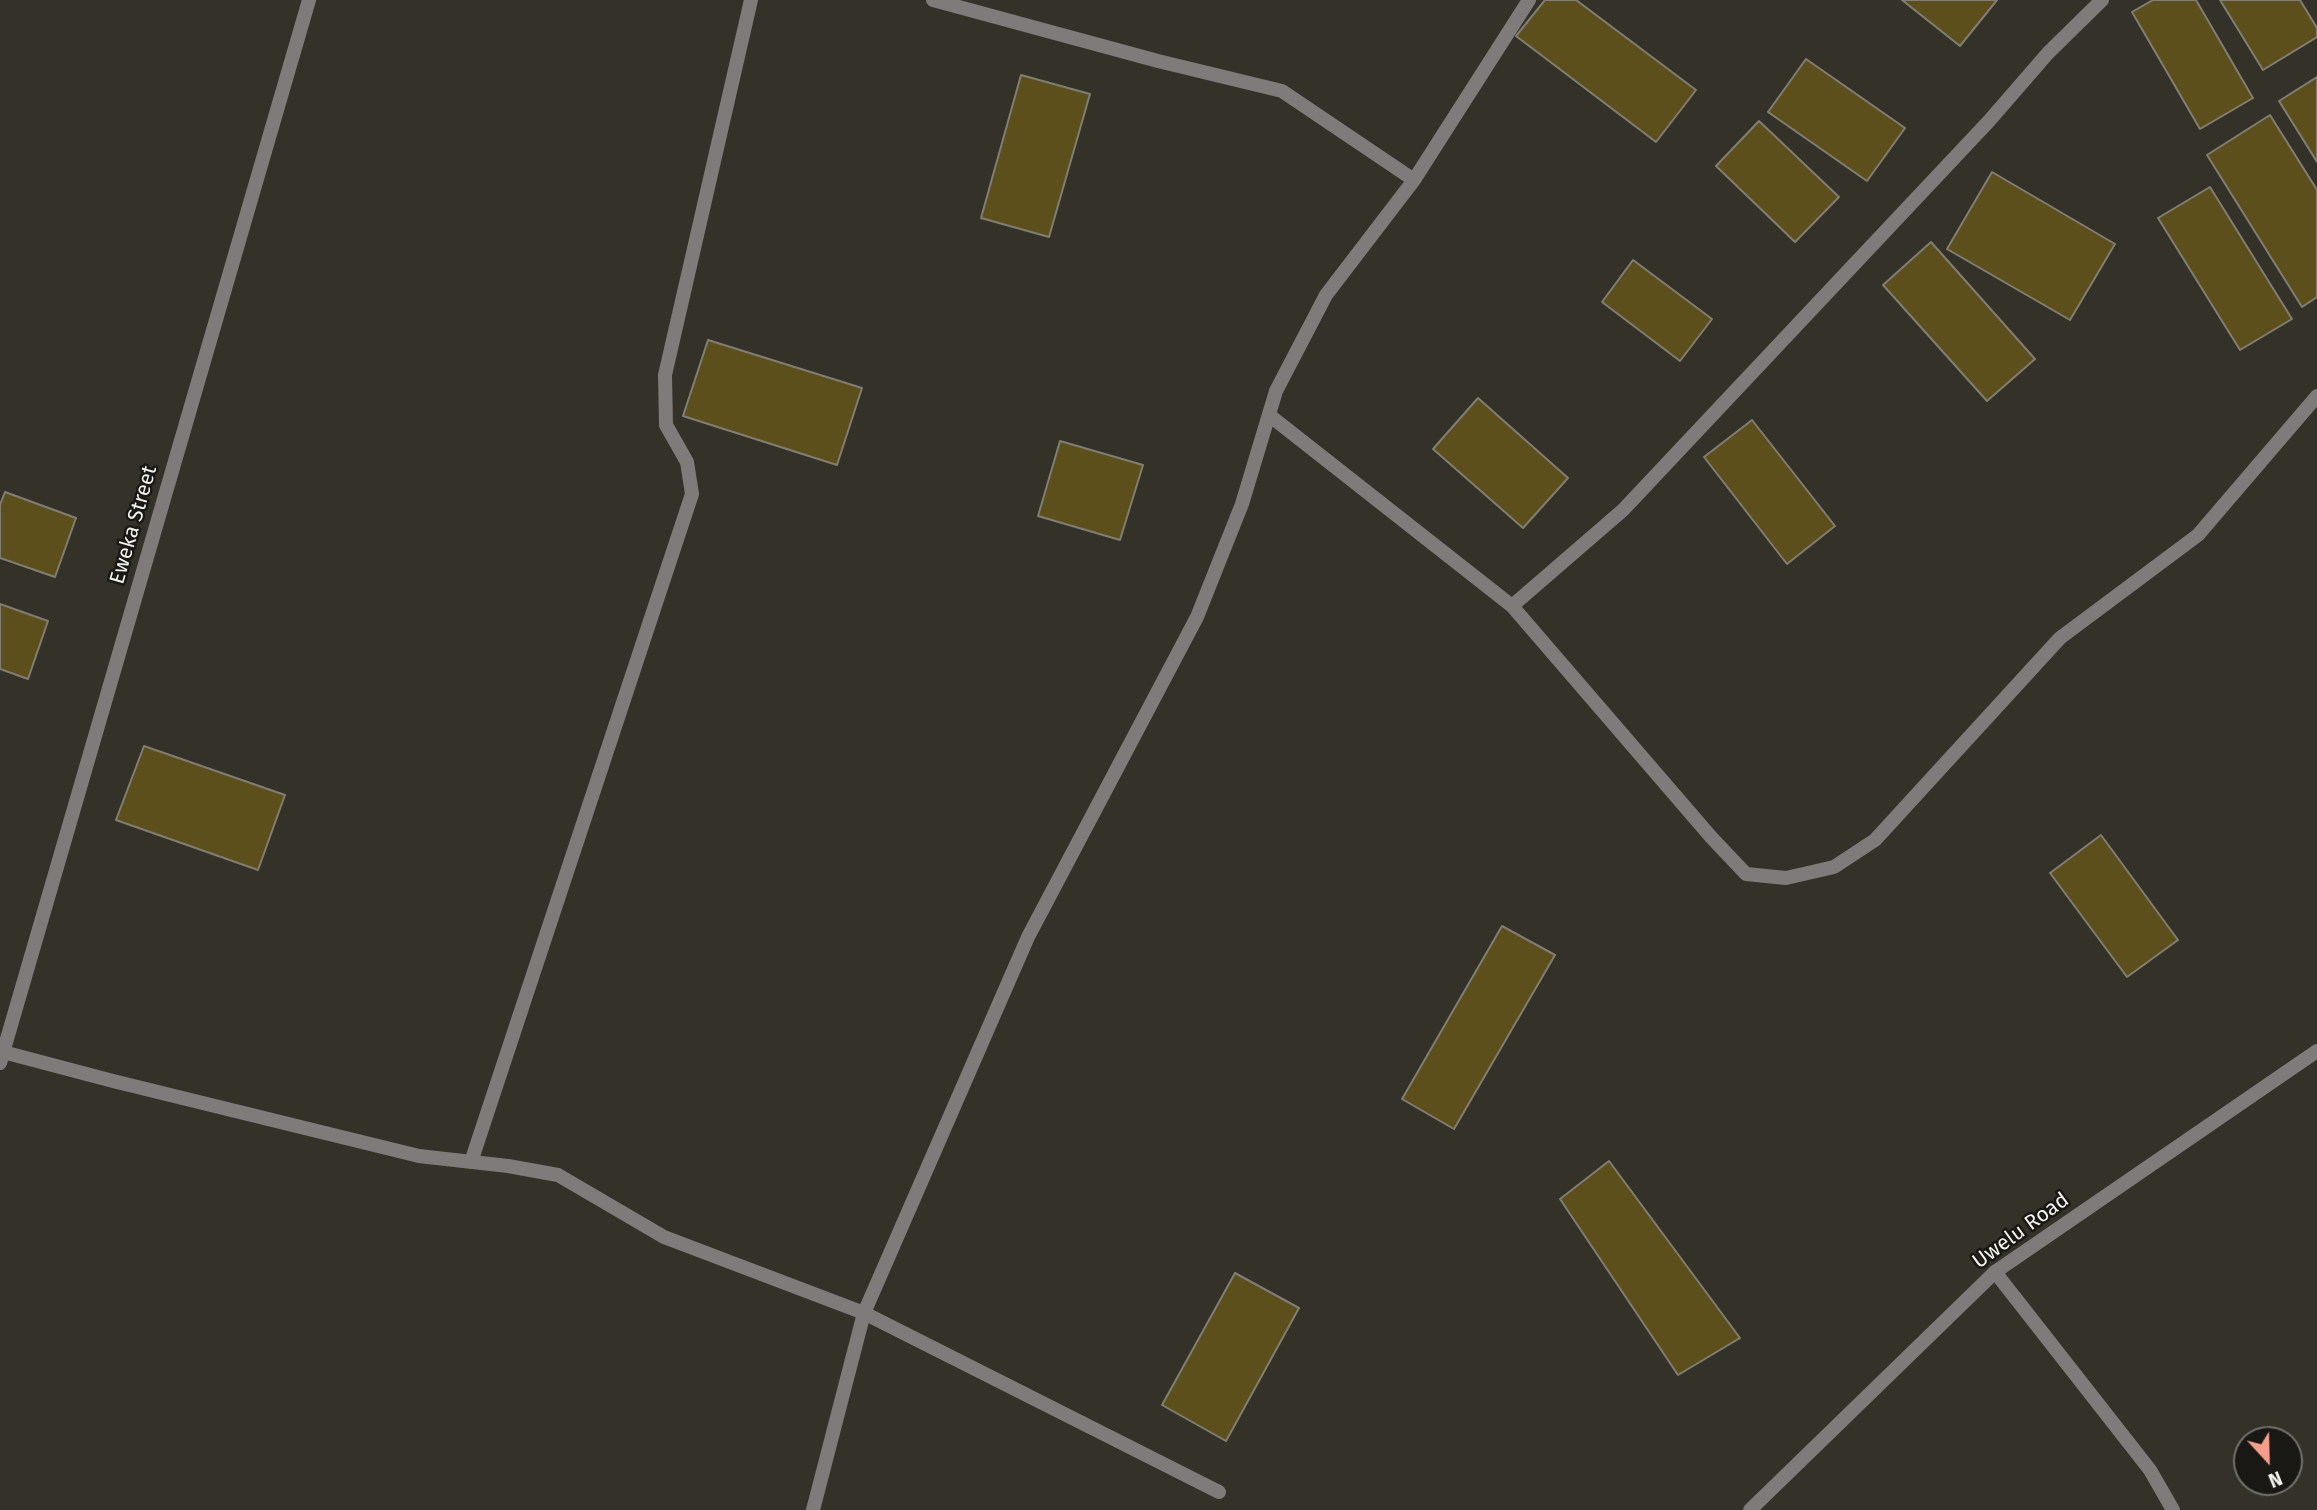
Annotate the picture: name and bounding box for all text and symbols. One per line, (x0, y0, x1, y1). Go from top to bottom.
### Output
street label: Eweka Street (105, 463, 163, 587)
street label: Uwelu Road (1968, 1188, 2074, 1274)
north arrow (2233, 1426, 2303, 1496)
text: N (2265, 1466, 2285, 1492)

